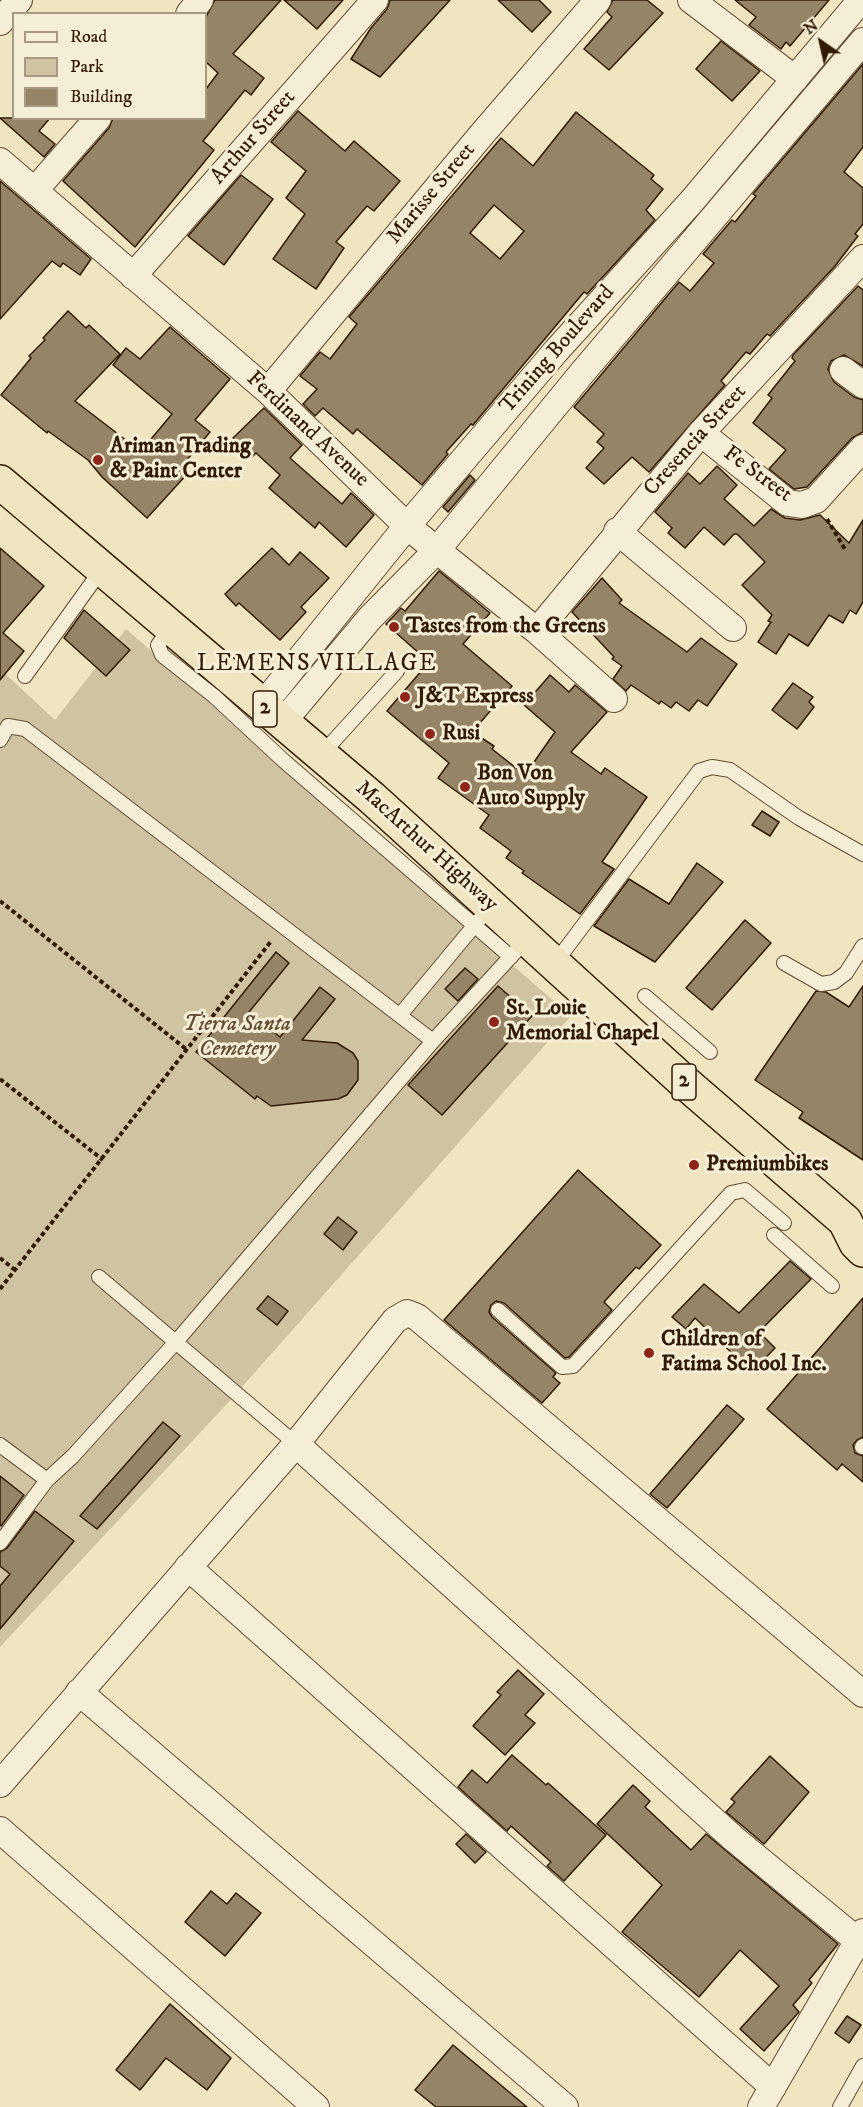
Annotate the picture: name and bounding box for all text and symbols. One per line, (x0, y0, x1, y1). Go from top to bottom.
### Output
legend (12, 12, 207, 120)
north arrow (791, 12, 851, 72)
text: N (800, 15, 822, 39)
text: Road (70, 26, 107, 48)
text: Park (70, 56, 104, 78)
street label: Arthur Street (206, 85, 302, 191)
text: Building (70, 86, 132, 108)
street label: Marisse Street (382, 138, 482, 250)
street label: Trining Boulevard (495, 280, 621, 420)
street label: Ferdinand Avenue (240, 366, 374, 494)
street label: Cresencia Street (639, 380, 753, 502)
place label: Ariman Trading & Paint Center (110, 434, 251, 486)
street label: Fe Street (717, 441, 797, 509)
marker: Ariman Trading & Paint Center (91, 453, 105, 467)
place label: Tastes from the Greens (406, 614, 606, 640)
marker: Tastes from the Greens (387, 620, 401, 634)
district label: LEMENS VILLAGE (197, 651, 437, 679)
place label: J&T Express (417, 684, 534, 710)
marker: J&T Express (398, 690, 412, 704)
road number: 2 (253, 691, 277, 727)
place label: Rusi (442, 721, 480, 747)
marker: Rusi (423, 727, 437, 741)
place label: Bon Von Auto Supply (477, 761, 585, 812)
street label: MacArthur Highway (349, 776, 503, 918)
marker: Bon Von Auto Supply (458, 780, 472, 794)
place label: St. Louie Memorial Chapel (506, 996, 659, 1048)
park label: Tierra Santa Cemetery (183, 1012, 291, 1064)
marker: St. Louie Memorial Chapel (487, 1015, 501, 1029)
road number: 2 (672, 1064, 696, 1100)
place label: Premiumbikes (706, 1152, 828, 1178)
marker: Premiumbikes (687, 1158, 701, 1172)
place label: Children of Fatima School Inc. (661, 1327, 827, 1378)
marker: Children of Fatima School Inc. (642, 1346, 656, 1360)

